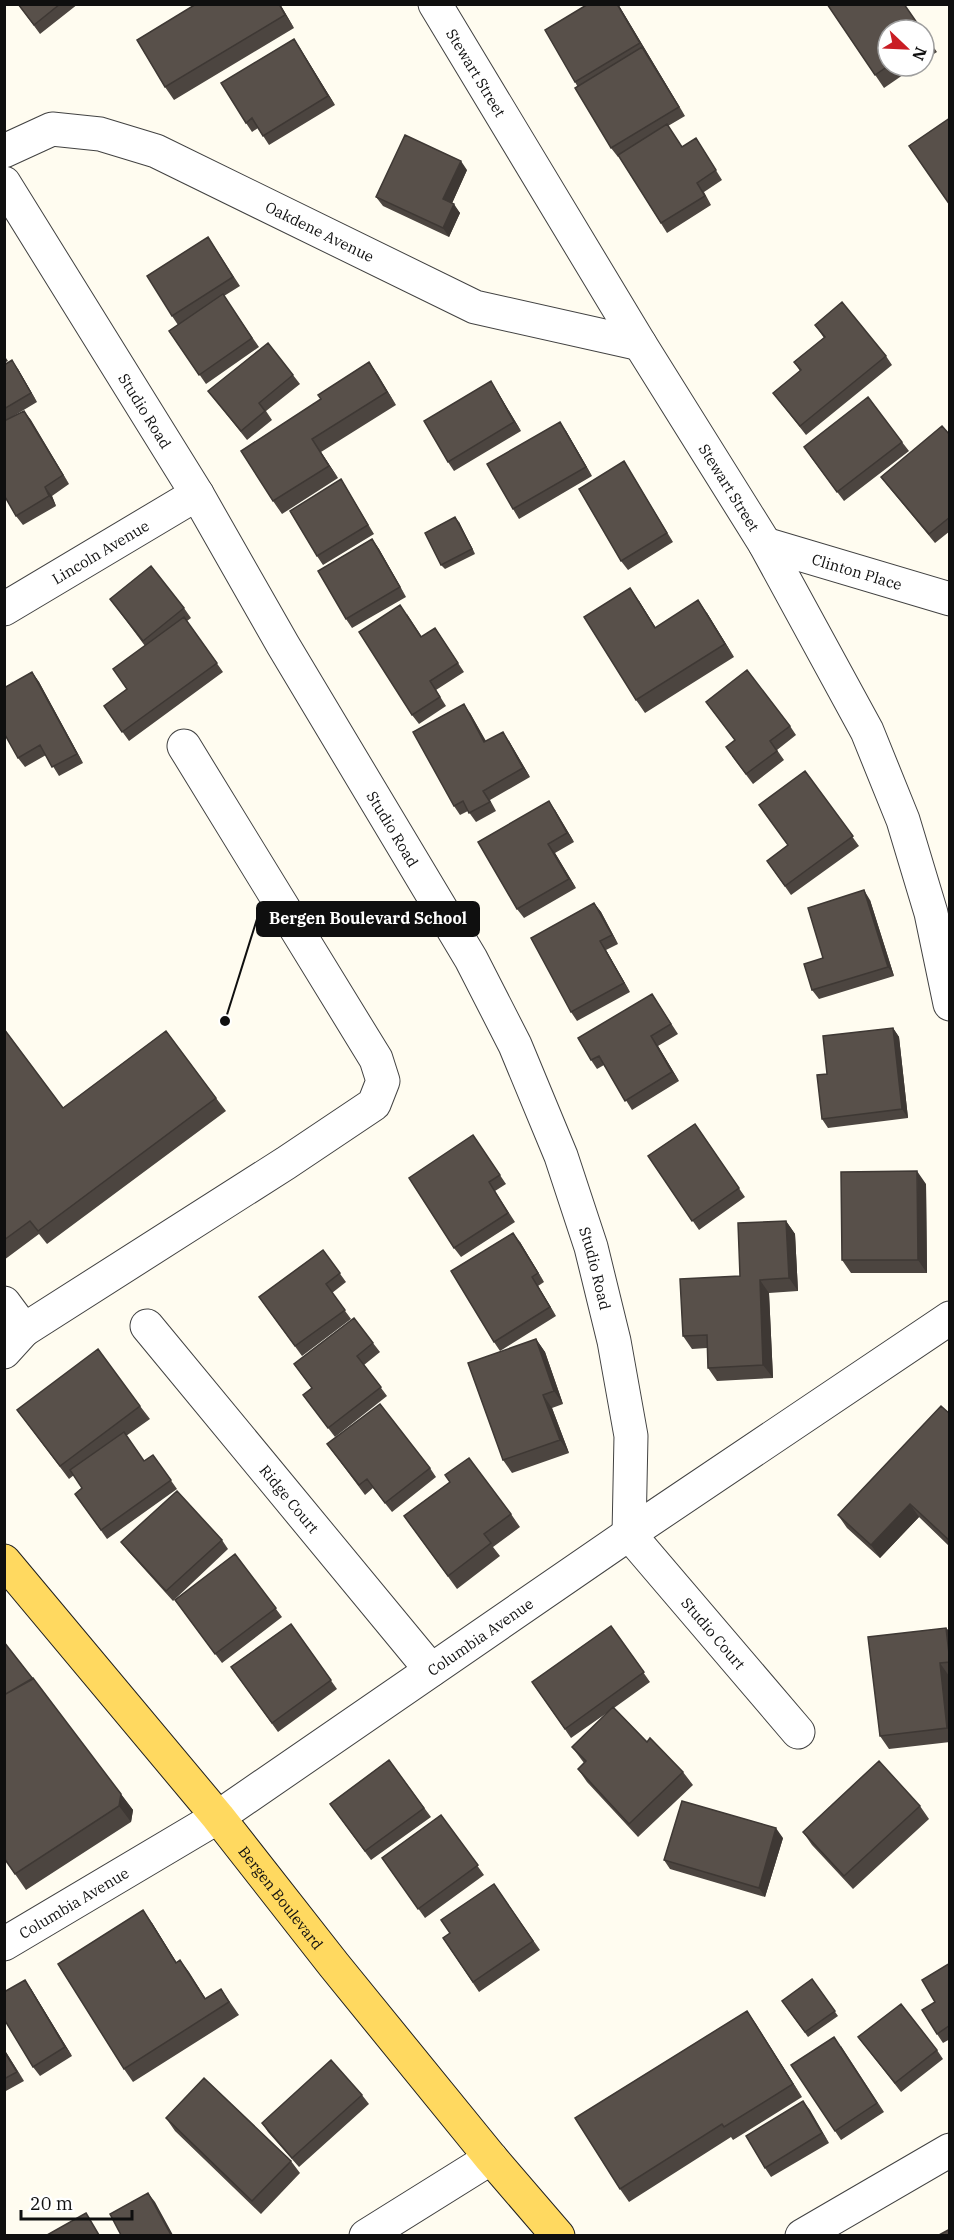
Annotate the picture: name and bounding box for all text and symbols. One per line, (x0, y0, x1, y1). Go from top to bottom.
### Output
north arrow (876, 18, 936, 78)
street label: Stewart Street (442, 25, 510, 120)
text: N (908, 44, 931, 64)
street label: Oakdene Avenue (262, 197, 377, 266)
street label: Studio Road (115, 370, 176, 452)
street label: Stewart Street (695, 440, 764, 535)
street label: Lincoln Avenue (48, 515, 152, 588)
street label: Clinton Place (810, 549, 904, 594)
street label: Studio Road (363, 787, 423, 870)
callout: Bergen Boulevard School (257, 902, 479, 936)
text: Bergen Boulevard School (269, 908, 467, 928)
street label: Studio Road (575, 1224, 615, 1312)
street label: Ridge Court (256, 1461, 323, 1537)
street label: Columbia Avenue (423, 1593, 537, 1680)
street label: Studio Court (678, 1593, 750, 1673)
street label: Bergen Boulevard (235, 1842, 328, 1953)
street label: Columbia Avenue (15, 1863, 132, 1943)
scale bar (21, 2183, 132, 2221)
text: 20 m (30, 2192, 73, 2215)

